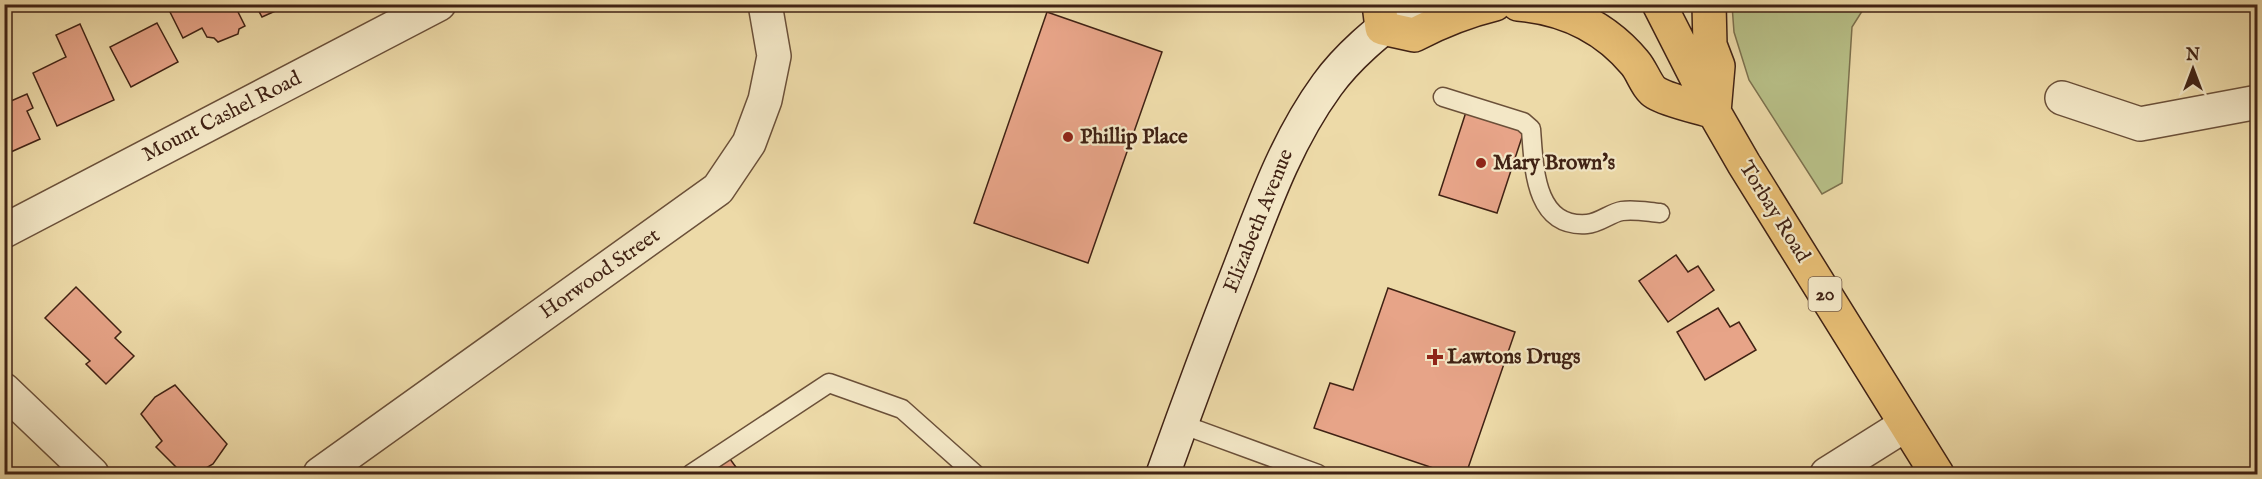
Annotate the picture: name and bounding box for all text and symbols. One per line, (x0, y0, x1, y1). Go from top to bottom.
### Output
north arrow (2163, 39, 2223, 99)
text: N (2185, 46, 2200, 66)
street label: Mount Cashel Road (138, 65, 307, 169)
place label: Phillip Place (1080, 124, 1188, 151)
marker: Phillip Place (1061, 130, 1075, 144)
street label: Elizabeth Avenue (1218, 145, 1300, 297)
place label: Mary Brown's (1493, 150, 1615, 177)
marker: Mary Brown's (1474, 156, 1488, 170)
street label: Torbay Road (1732, 156, 1816, 269)
street label: Horwood Street (535, 223, 665, 325)
road number: 20 (1808, 277, 1842, 311)
place label: Lawtons Drugs (1447, 344, 1580, 371)
marker: Lawtons Drugs (1428, 350, 1442, 364)

